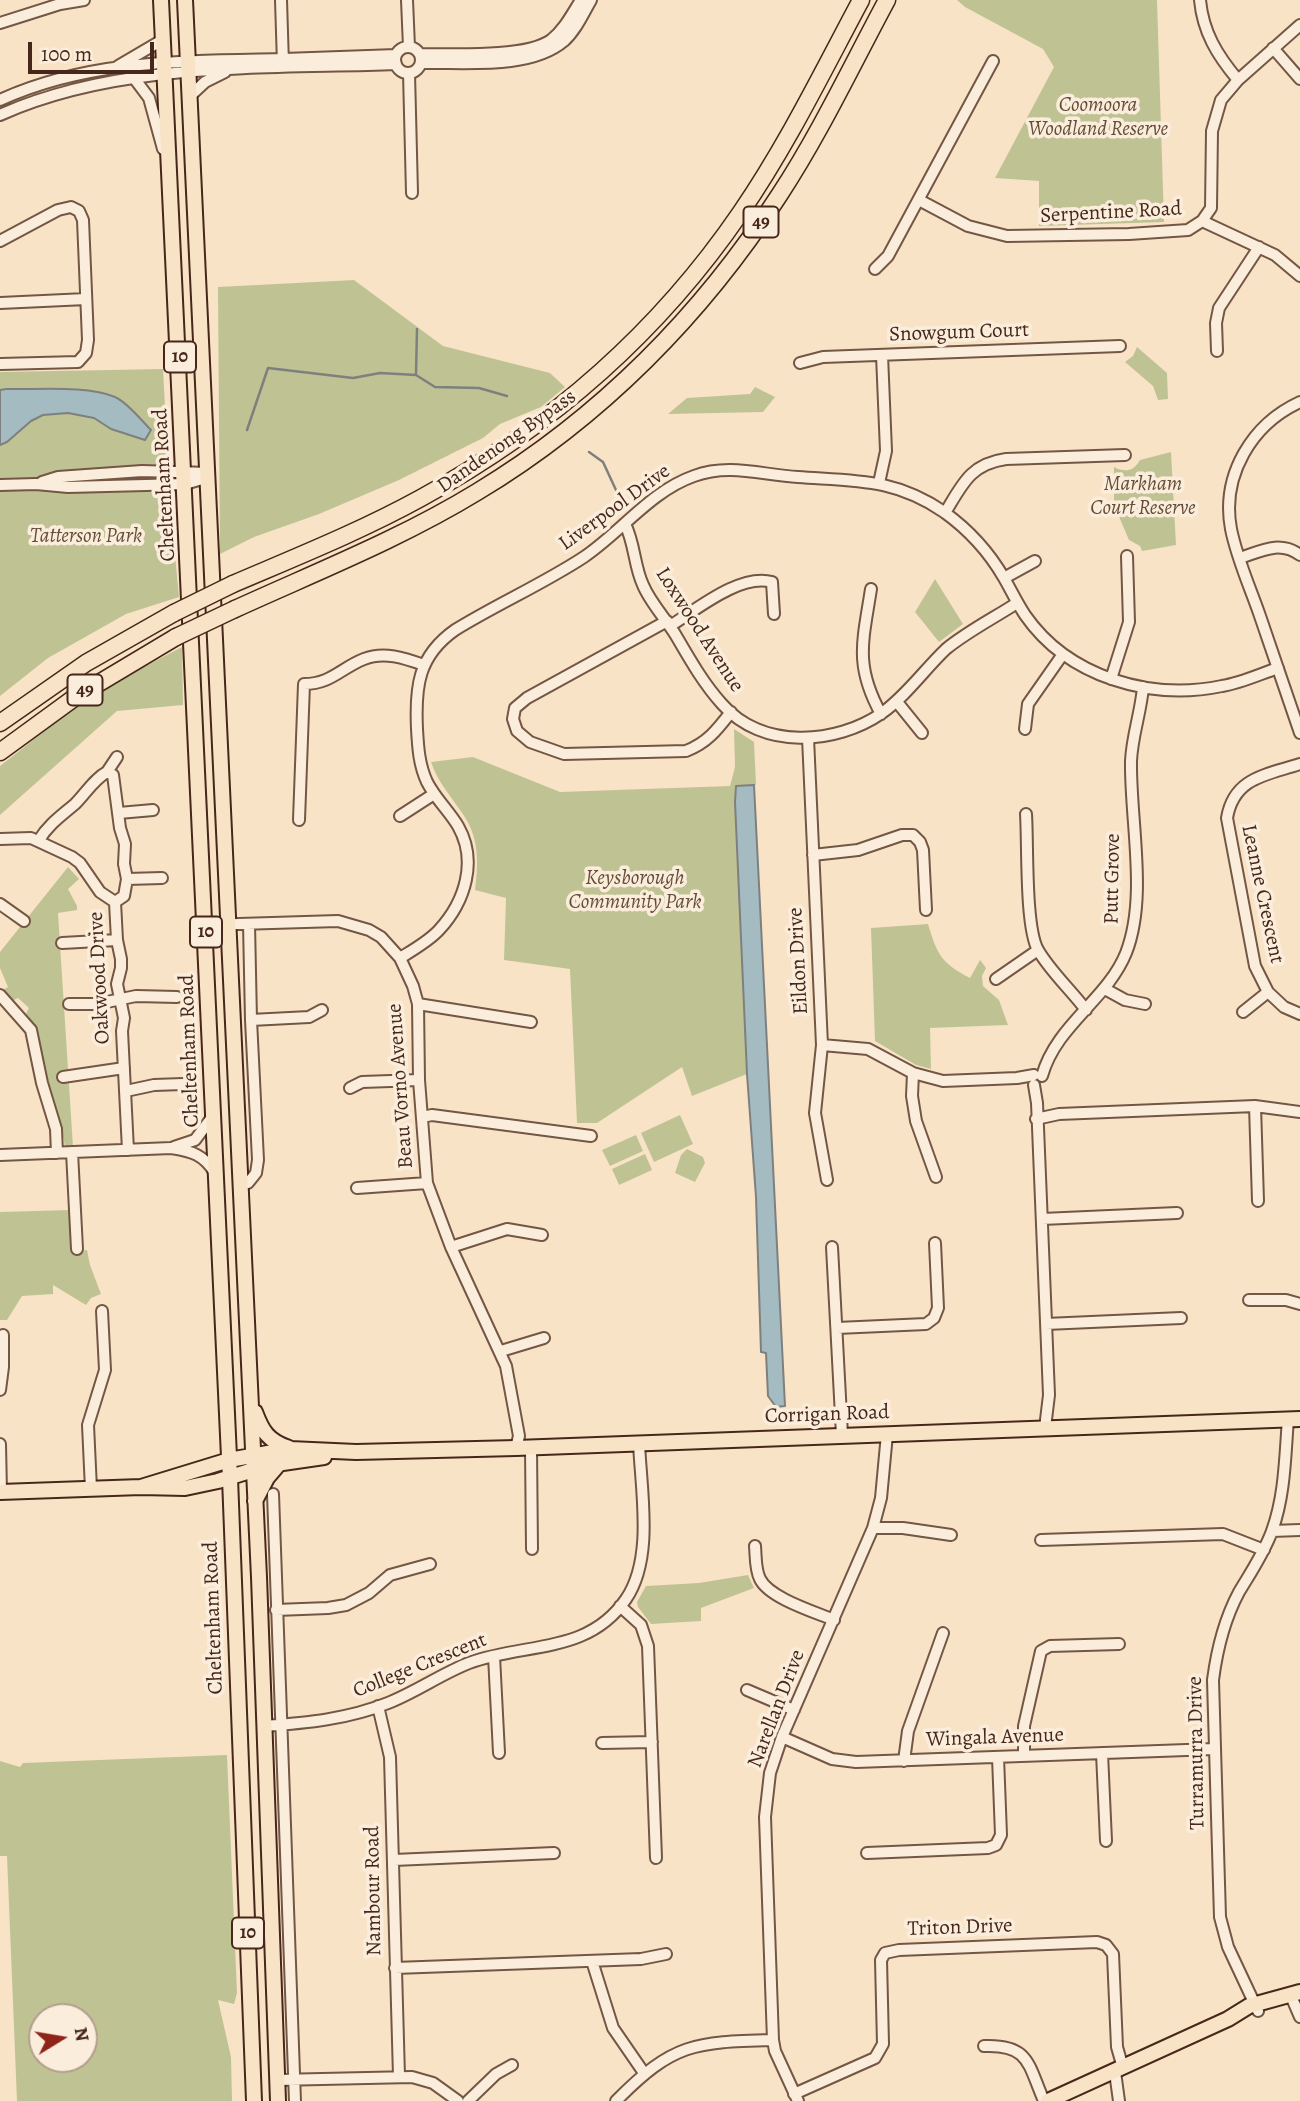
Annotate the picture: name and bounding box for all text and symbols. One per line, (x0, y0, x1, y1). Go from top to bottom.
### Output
scale bar (32, 28, 158, 72)
text: 100 m (41, 40, 92, 68)
park label: Coomoora Woodland Reserve (1028, 93, 1168, 143)
street label: Serpentine Road (1040, 197, 1182, 229)
road number: 49 (744, 206, 778, 238)
street label: Snowgum Court (889, 318, 1029, 348)
road number: 10 (164, 342, 196, 372)
street label: Dandenong Bypass (432, 385, 582, 499)
street label: Cheltenham Road (148, 408, 182, 562)
street label: Liverpool Drive (554, 459, 676, 557)
park label: Markham Court Reserve (1090, 472, 1196, 522)
park label: Tatterson Park (30, 524, 142, 550)
street label: Loxwood Avenue (649, 563, 749, 697)
road number: 49 (68, 674, 102, 706)
street label: Leanne Crescent (1235, 822, 1289, 966)
street label: Putt Grove (1100, 833, 1126, 925)
park label: Keysborough Community Park (568, 866, 702, 916)
street label: Eildon Drive (784, 907, 814, 1015)
street label: Oakwood Drive (84, 911, 116, 1045)
road number: 10 (190, 916, 222, 948)
street label: Cheltenham Road (175, 974, 205, 1128)
street label: Beau Vorno Avenue (383, 1003, 419, 1169)
street label: Corrigan Road (764, 1400, 890, 1430)
street label: Cheltenham Road (199, 1541, 229, 1695)
street label: College Crescent (350, 1628, 490, 1704)
street label: Narellan Drive (743, 1646, 811, 1772)
street label: Turramurra Drive (1183, 1676, 1211, 1830)
street label: Wingala Avenue (926, 1723, 1064, 1753)
street label: Nambour Road (360, 1826, 388, 1956)
street label: Triton Drive (907, 1914, 1013, 1942)
road number: 10 (232, 1918, 264, 1949)
north arrow (28, 2003, 98, 2073)
text: N (68, 2025, 96, 2044)

